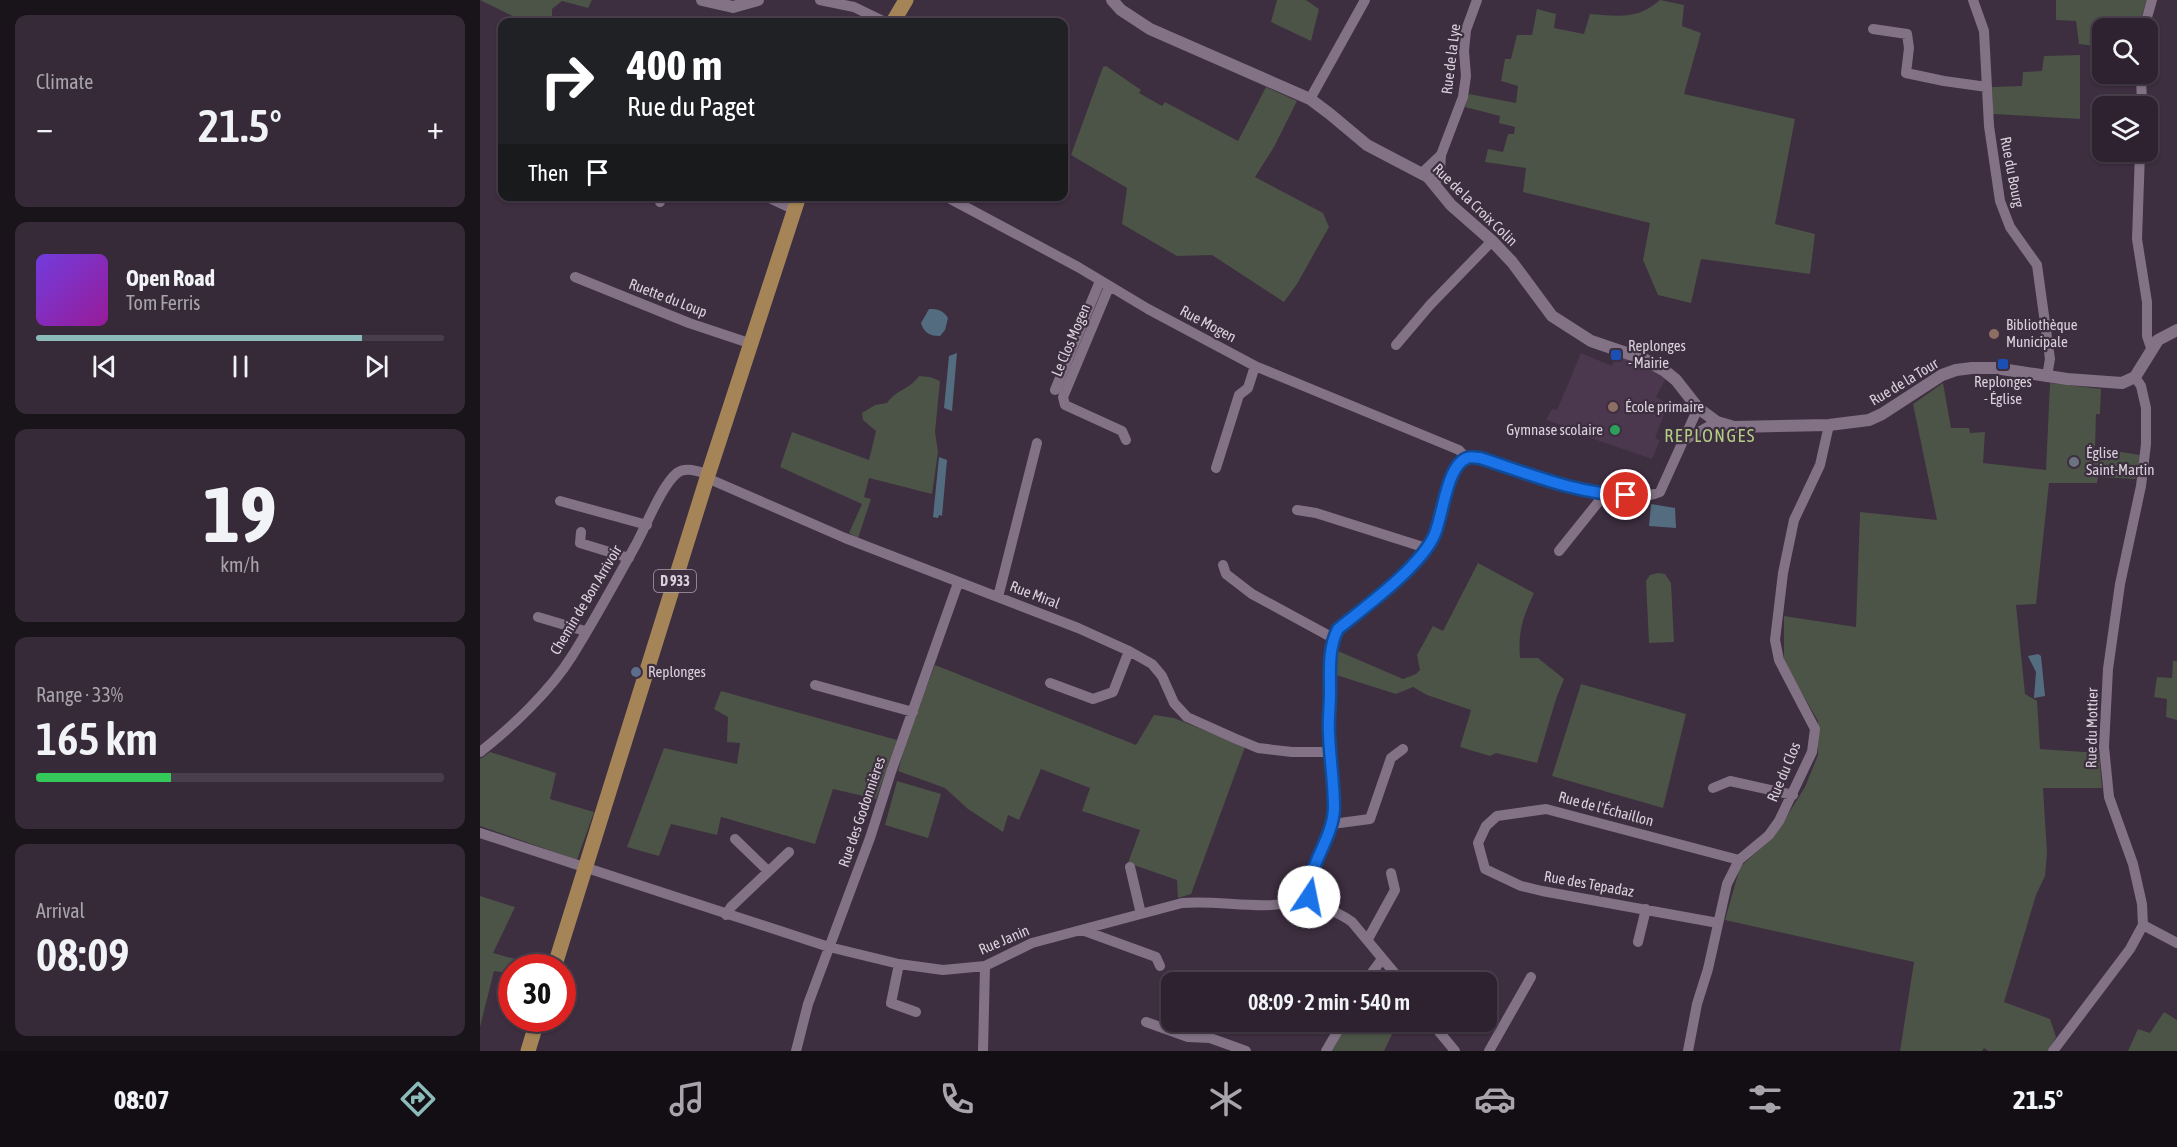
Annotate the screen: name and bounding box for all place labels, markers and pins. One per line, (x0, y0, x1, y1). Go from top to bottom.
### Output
place label: Bibliothèque Municipale (2006, 316, 2078, 350)
marker: Bibliothèque Municipale (1987, 327, 2001, 341)
place label: Replonges - Mairie (1628, 337, 1686, 371)
marker: Replonges - Mairie (1609, 348, 1623, 362)
marker: Replonges - Église (1996, 357, 2010, 371)
place label: Replonges - Église (1974, 373, 2032, 407)
place label: École primaire (1625, 398, 1704, 415)
marker: École primaire (1606, 400, 1620, 414)
place label: Gymnase scolaire (1506, 421, 1603, 438)
marker: Gymnase scolaire (1608, 423, 1622, 437)
place label: Église Saint-Martin (2086, 444, 2154, 478)
marker: Église Saint-Martin (2067, 455, 2081, 469)
pin (1600, 469, 1651, 520)
place label: Replonges (648, 663, 706, 680)
marker: Replonges (629, 665, 643, 679)

